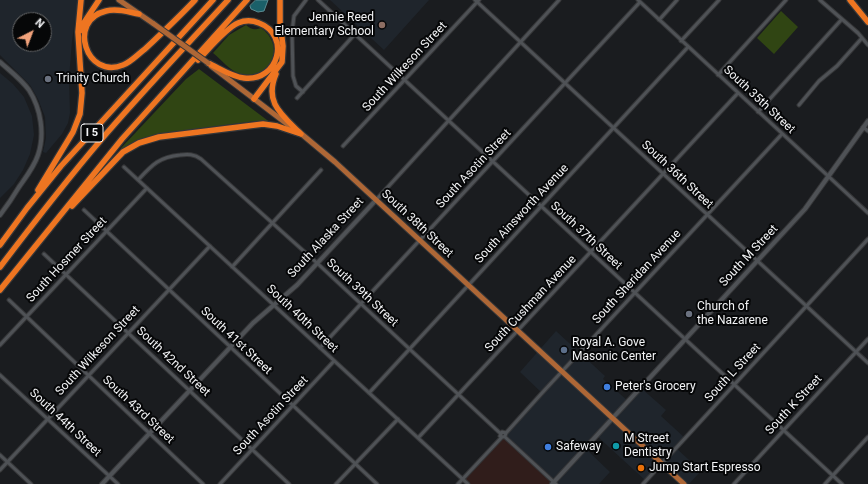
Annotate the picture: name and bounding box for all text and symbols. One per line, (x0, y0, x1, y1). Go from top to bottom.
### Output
place label: Jennie Reed Elementary School (274, 11, 374, 39)
north arrow (12, 12, 52, 52)
text: N (32, 16, 47, 31)
street label: South Wilkeson Street (360, 19, 450, 115)
marker: Jennie Reed Elementary School (377, 20, 387, 30)
street label: South 35th Street (720, 63, 798, 137)
place label: Trinity Church (56, 72, 130, 86)
marker: Trinity Church (43, 74, 53, 84)
road number: I 5 (81, 124, 103, 142)
street label: South Asotin Street (434, 126, 514, 212)
street label: South 36th Street (638, 138, 716, 212)
street label: South Ainsworth Avenue (472, 161, 572, 267)
street label: South 38th Street (378, 187, 456, 261)
street label: South Alaska Street (285, 195, 367, 281)
street label: South 37th Street (547, 199, 625, 273)
street label: South Hosmer Street (24, 214, 110, 306)
street label: South M Street (717, 222, 781, 290)
street label: South Sheridan Avenue (590, 227, 684, 327)
street label: South Cushman Avenue (482, 253, 580, 355)
street label: South 39th Street (323, 256, 401, 330)
street label: South 40th Street (263, 282, 341, 356)
place label: Church of the Nazarene (697, 300, 768, 328)
street label: South Wilkeson Street (53, 303, 143, 399)
street label: South 41st Street (197, 304, 275, 378)
marker: Church of the Nazarene (684, 309, 694, 319)
street label: South 42nd Street (133, 324, 213, 400)
place label: Royal A. Gove Masonic Center (572, 336, 656, 364)
street label: South L Street (702, 341, 764, 405)
marker: Royal A. Gove Masonic Center (559, 345, 569, 355)
street label: South K Street (763, 372, 825, 438)
street label: South 43rd Street (99, 373, 177, 447)
street label: South Asotin Street (231, 373, 311, 459)
place label: Peter's Grocery (615, 380, 696, 394)
marker: Peter's Grocery (602, 382, 612, 392)
street label: South 44th Street (26, 386, 104, 460)
place label: M Street Dentistry (624, 432, 672, 460)
place label: Safeway (556, 440, 601, 454)
marker: M Street Dentistry (611, 441, 621, 451)
marker: Safeway (543, 442, 553, 452)
place label: Jump Start Espresso (649, 461, 761, 475)
marker: Jump Start Espresso (636, 463, 646, 473)

